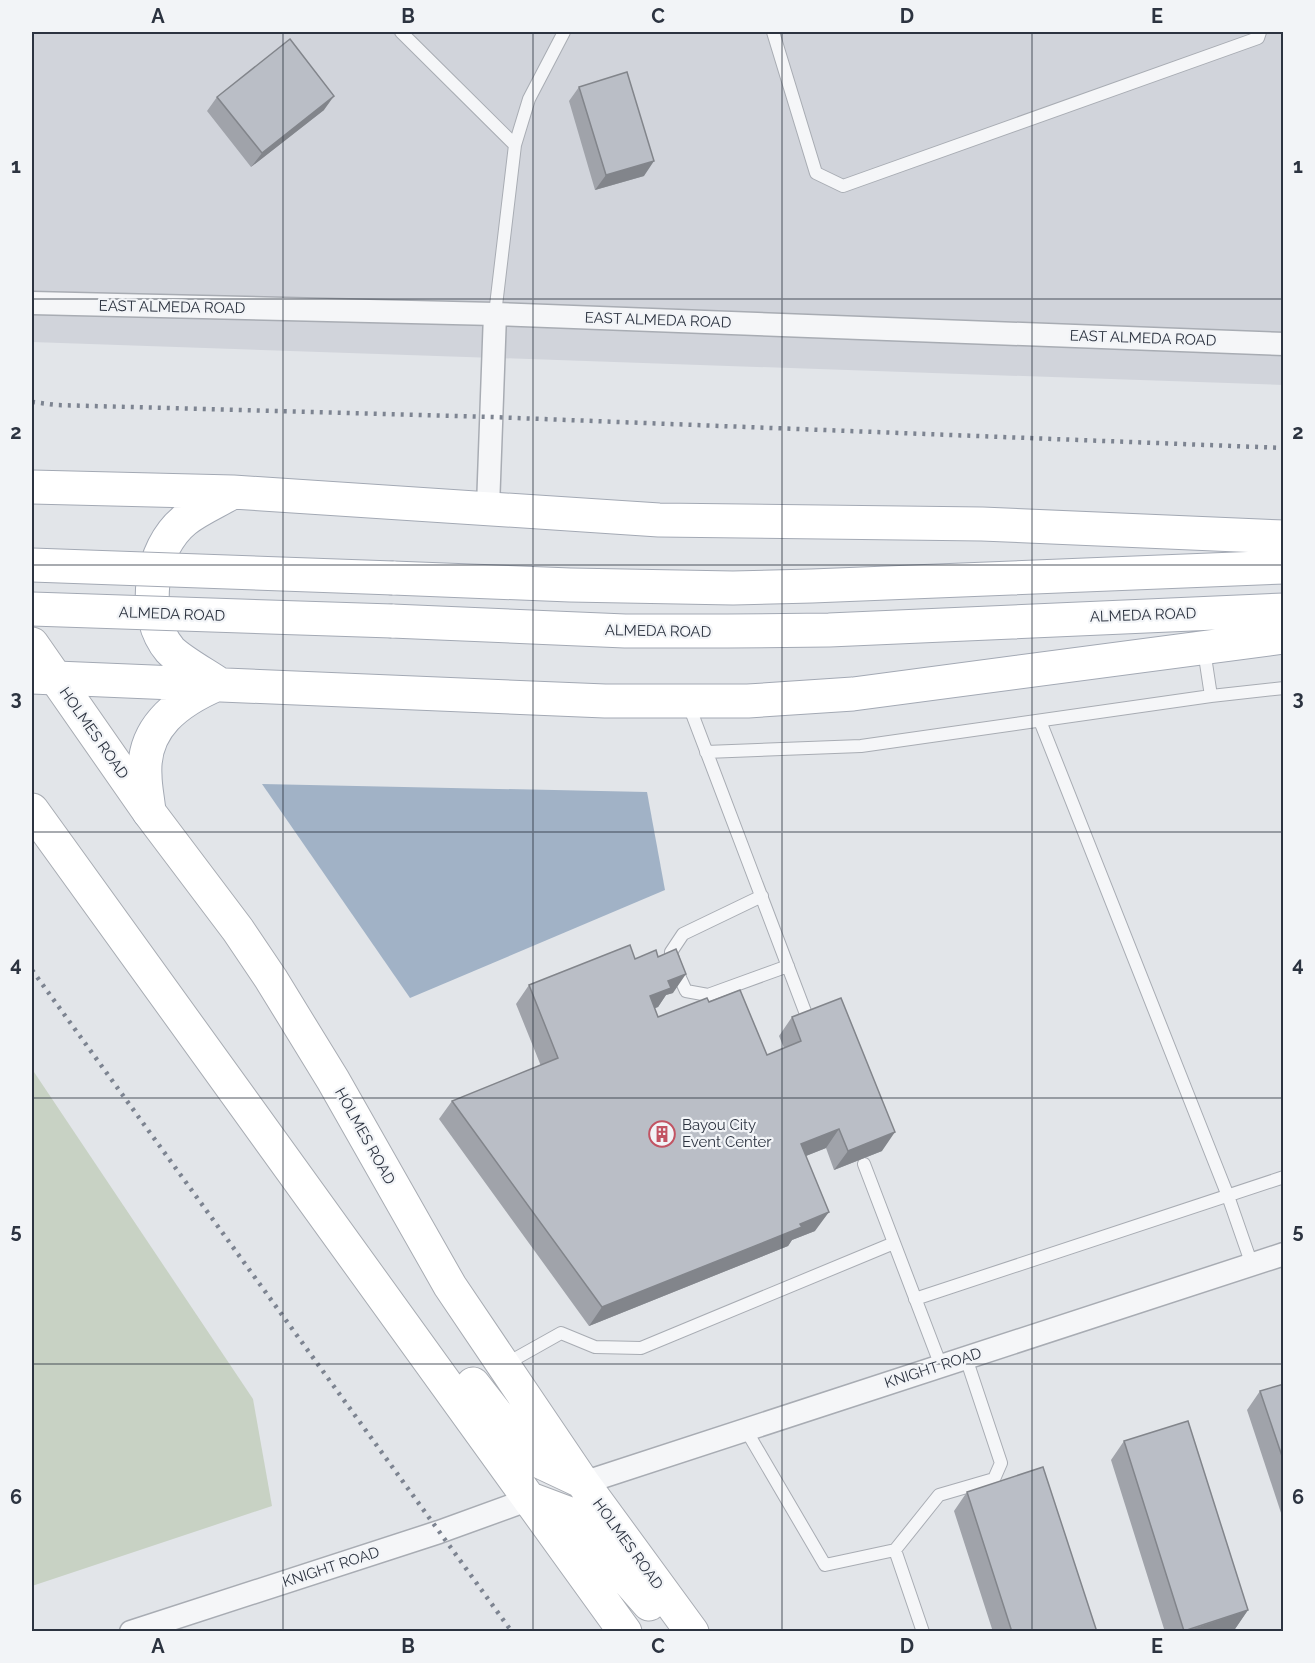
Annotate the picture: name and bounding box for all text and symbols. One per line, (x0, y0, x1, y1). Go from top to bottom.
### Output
text: A (151, 4, 165, 28)
text: B (401, 4, 415, 28)
text: C (651, 4, 665, 28)
text: D (900, 4, 914, 28)
text: E (1151, 4, 1163, 28)
text: 1 (11, 154, 21, 178)
text: 1 (1293, 154, 1303, 178)
street label: EAST ALMEDA ROAD (98, 297, 246, 317)
street label: EAST ALMEDA ROAD (584, 308, 732, 332)
street label: EAST ALMEDA ROAD (1069, 326, 1217, 350)
text: 2 (10, 420, 22, 444)
text: 2 (1292, 420, 1304, 444)
street label: ALMEDA ROAD (118, 603, 226, 625)
street label: ALMEDA ROAD (1089, 604, 1197, 626)
street label: ALMEDA ROAD (605, 621, 712, 641)
street label: HOLMES ROAD (56, 684, 132, 783)
text: 3 (10, 686, 22, 710)
text: 3 (1292, 686, 1304, 710)
text: 4 (10, 952, 22, 976)
text: 4 (1292, 952, 1304, 976)
street label: HOLMES ROAD (331, 1085, 399, 1188)
place label: Bayou City Event Center (682, 1116, 772, 1151)
building icon: Bayou City Event Center (647, 1119, 677, 1149)
text: 5 (10, 1219, 22, 1243)
text: 5 (1292, 1219, 1304, 1243)
street label: KNIGHT ROAD (882, 1344, 984, 1392)
text: 6 (10, 1485, 22, 1509)
text: 6 (1292, 1485, 1304, 1509)
street label: HOLMES ROAD (589, 1495, 667, 1593)
street label: KNIGHT ROAD (280, 1543, 382, 1591)
text: A (151, 1634, 165, 1658)
text: B (401, 1634, 415, 1658)
text: C (651, 1634, 665, 1658)
text: D (900, 1634, 914, 1658)
text: E (1151, 1634, 1163, 1658)

